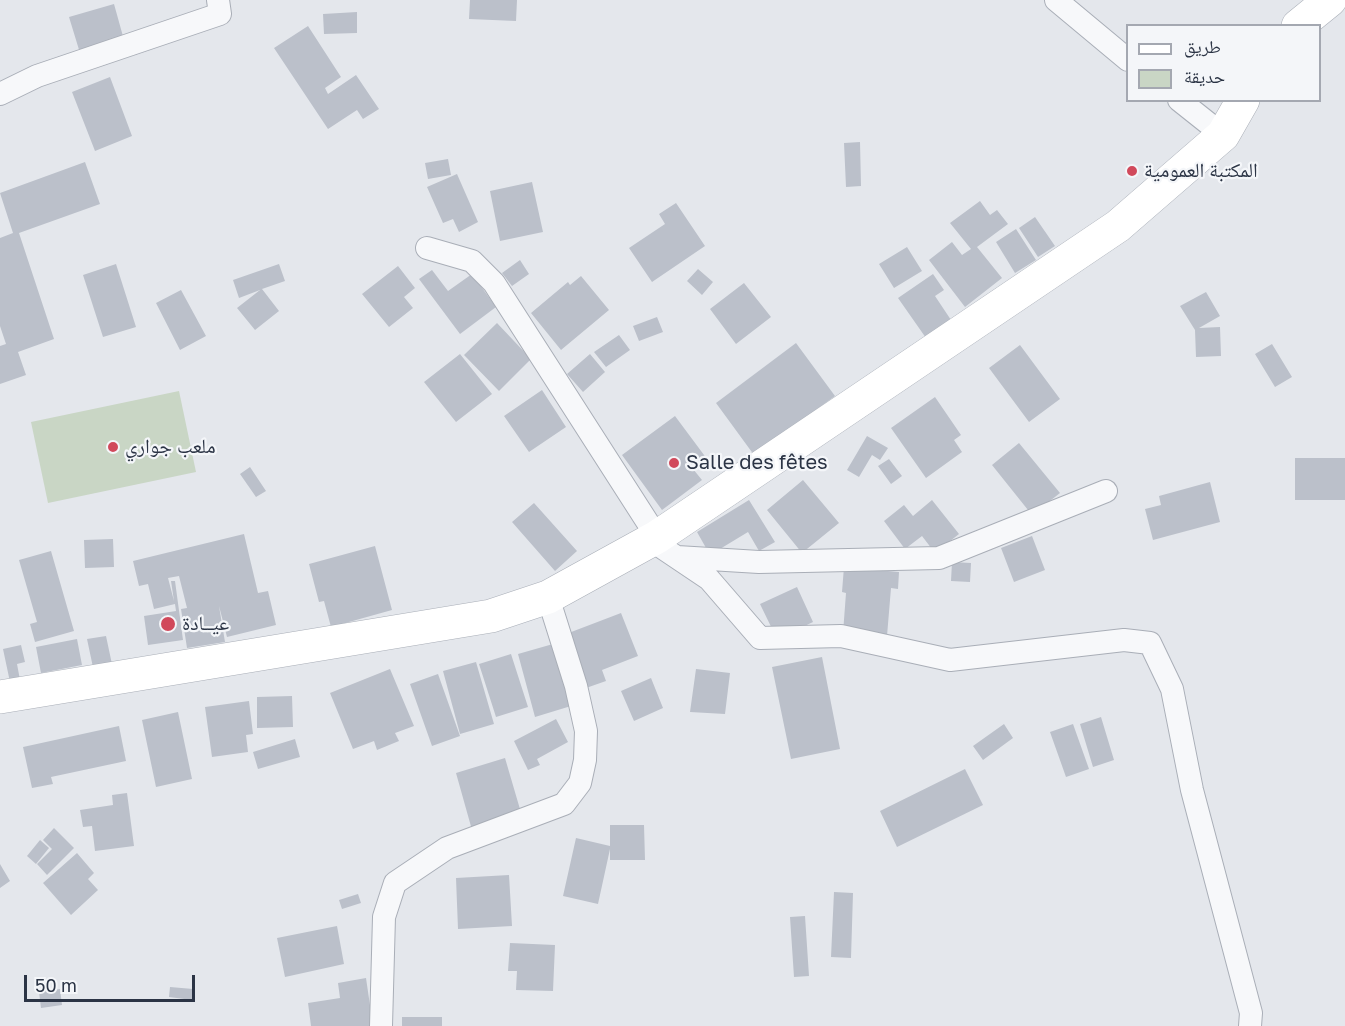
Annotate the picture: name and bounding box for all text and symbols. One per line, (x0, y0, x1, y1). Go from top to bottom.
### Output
legend (1126, 24, 1321, 102)
text: طريق (1184, 35, 1221, 57)
text: حديقة (1184, 65, 1225, 87)
place label: المكتبة العمومية (1144, 159, 1258, 183)
marker: المكتبة العمومية (1125, 164, 1139, 178)
place label: ملعب جواري (125, 435, 216, 459)
marker: ملعب جواري (106, 440, 120, 454)
place label: Salle des fêtes (686, 451, 828, 475)
marker: Salle des fêtes (667, 456, 681, 470)
place label: عيــادة (182, 612, 229, 636)
marker: عيــادة (159, 615, 177, 633)
scale bar (27, 963, 198, 1001)
text: 50 m (35, 974, 77, 996)

